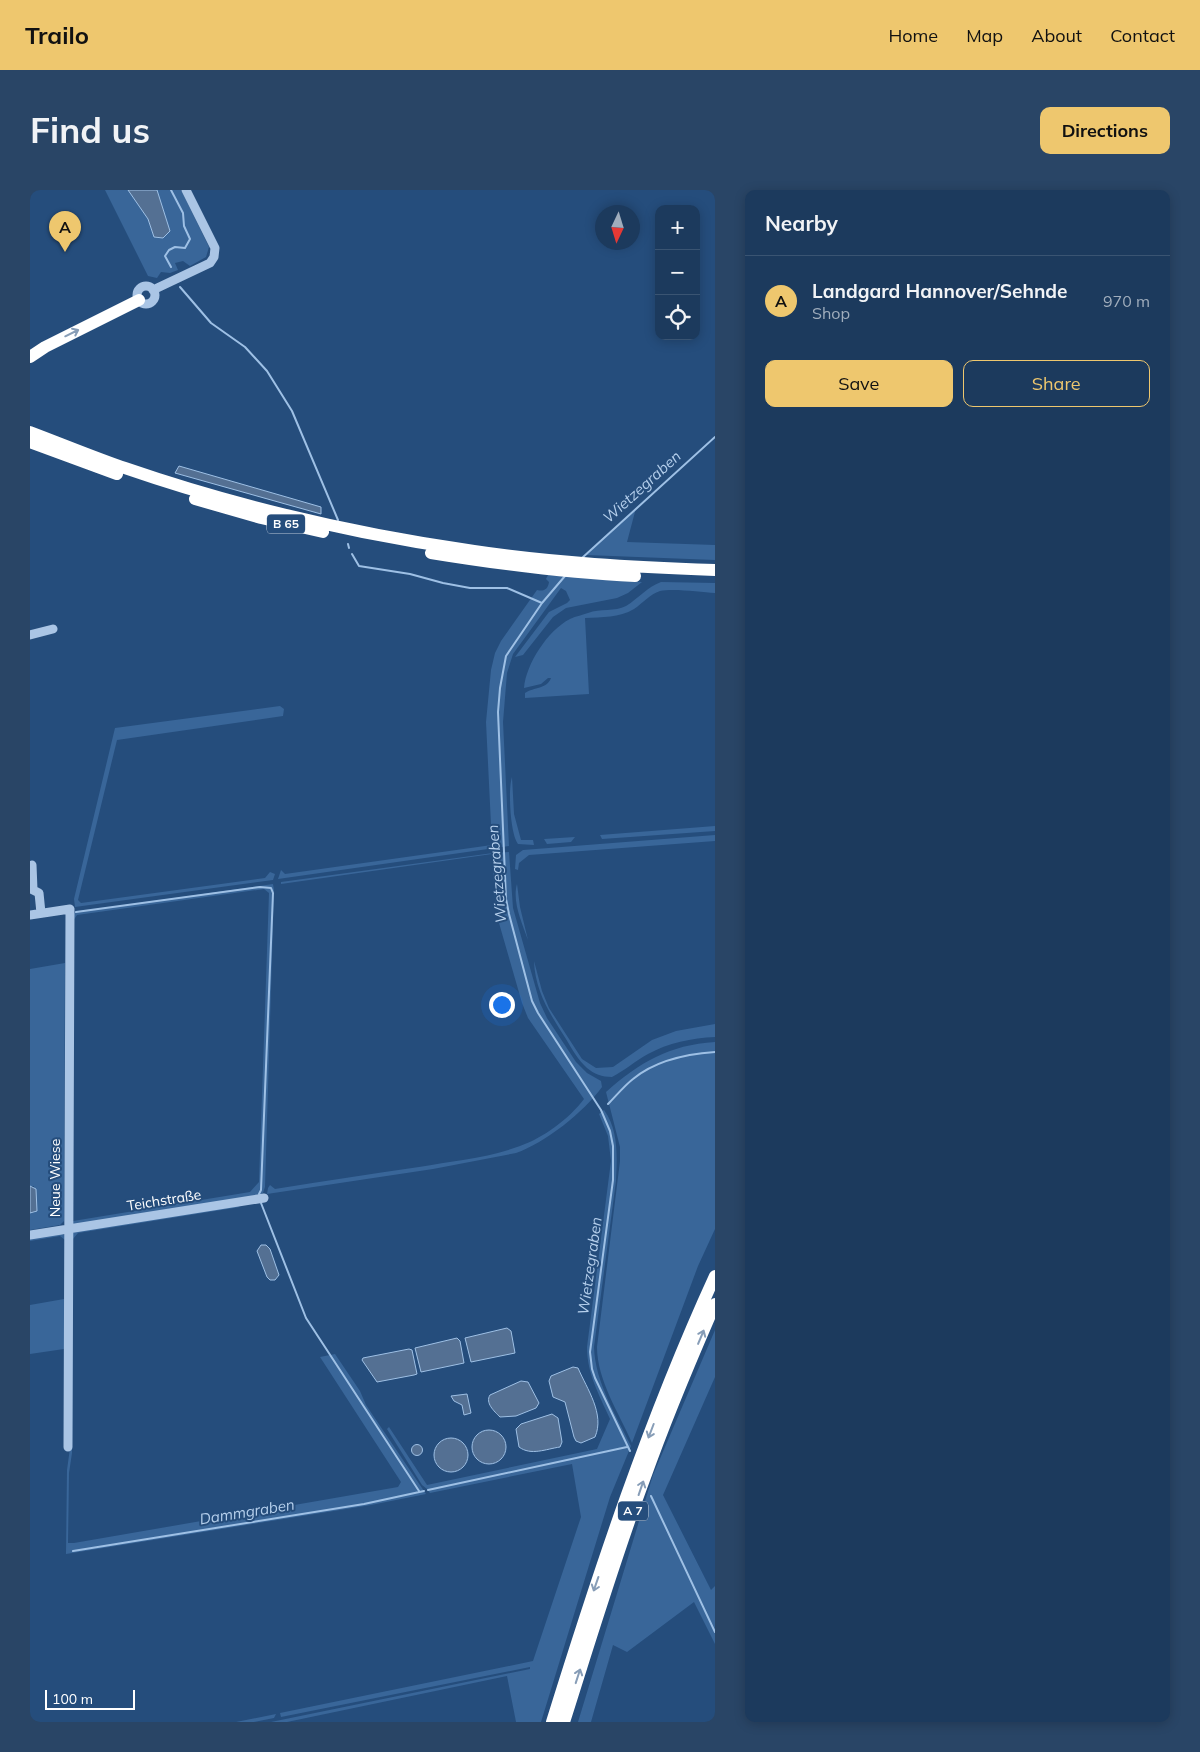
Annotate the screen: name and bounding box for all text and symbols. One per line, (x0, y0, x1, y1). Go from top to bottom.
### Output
text: Trailo (25, 20, 89, 50)
text: Home (888, 24, 938, 47)
text: Map (966, 24, 1003, 47)
text: About (1031, 24, 1082, 47)
text: Contact (1110, 24, 1175, 47)
button: Directions (1040, 107, 1170, 154)
text: Find us (30, 108, 150, 152)
north arrow (595, 205, 640, 250)
map controls (655, 205, 700, 340)
button: + (655, 205, 700, 250)
text: Nearby (765, 210, 838, 236)
pin: A (49, 211, 81, 252)
button: − (655, 250, 700, 295)
text: Landgard Hannover/Sehnde (812, 279, 1068, 303)
text: A (775, 291, 787, 311)
text: 970 m (1103, 291, 1150, 311)
button: locate (655, 295, 700, 340)
text: Shop (812, 303, 850, 323)
one-way arrow (64, 328, 79, 337)
button: Save (765, 360, 953, 407)
button: Share (963, 360, 1150, 407)
water label: Wietzegraben (599, 446, 685, 527)
road number: B 65 (267, 514, 305, 534)
water label: Wietzegraben (483, 824, 510, 924)
your location (489, 992, 515, 1018)
street label: Neue Wiese (46, 1139, 64, 1217)
street label: Teichstraße (125, 1185, 203, 1215)
water label: Wietzegraben (573, 1215, 606, 1316)
one-way arrow (696, 1330, 706, 1345)
one-way arrow (646, 1423, 655, 1439)
one-way arrow (637, 1481, 646, 1496)
water label: Dammgraben (198, 1495, 296, 1528)
road number: A 7 (618, 1502, 648, 1520)
one-way arrow (591, 1576, 600, 1592)
one-way arrow (574, 1668, 584, 1684)
scale bar (45, 1687, 135, 1710)
text: 100 m (52, 1690, 93, 1708)

